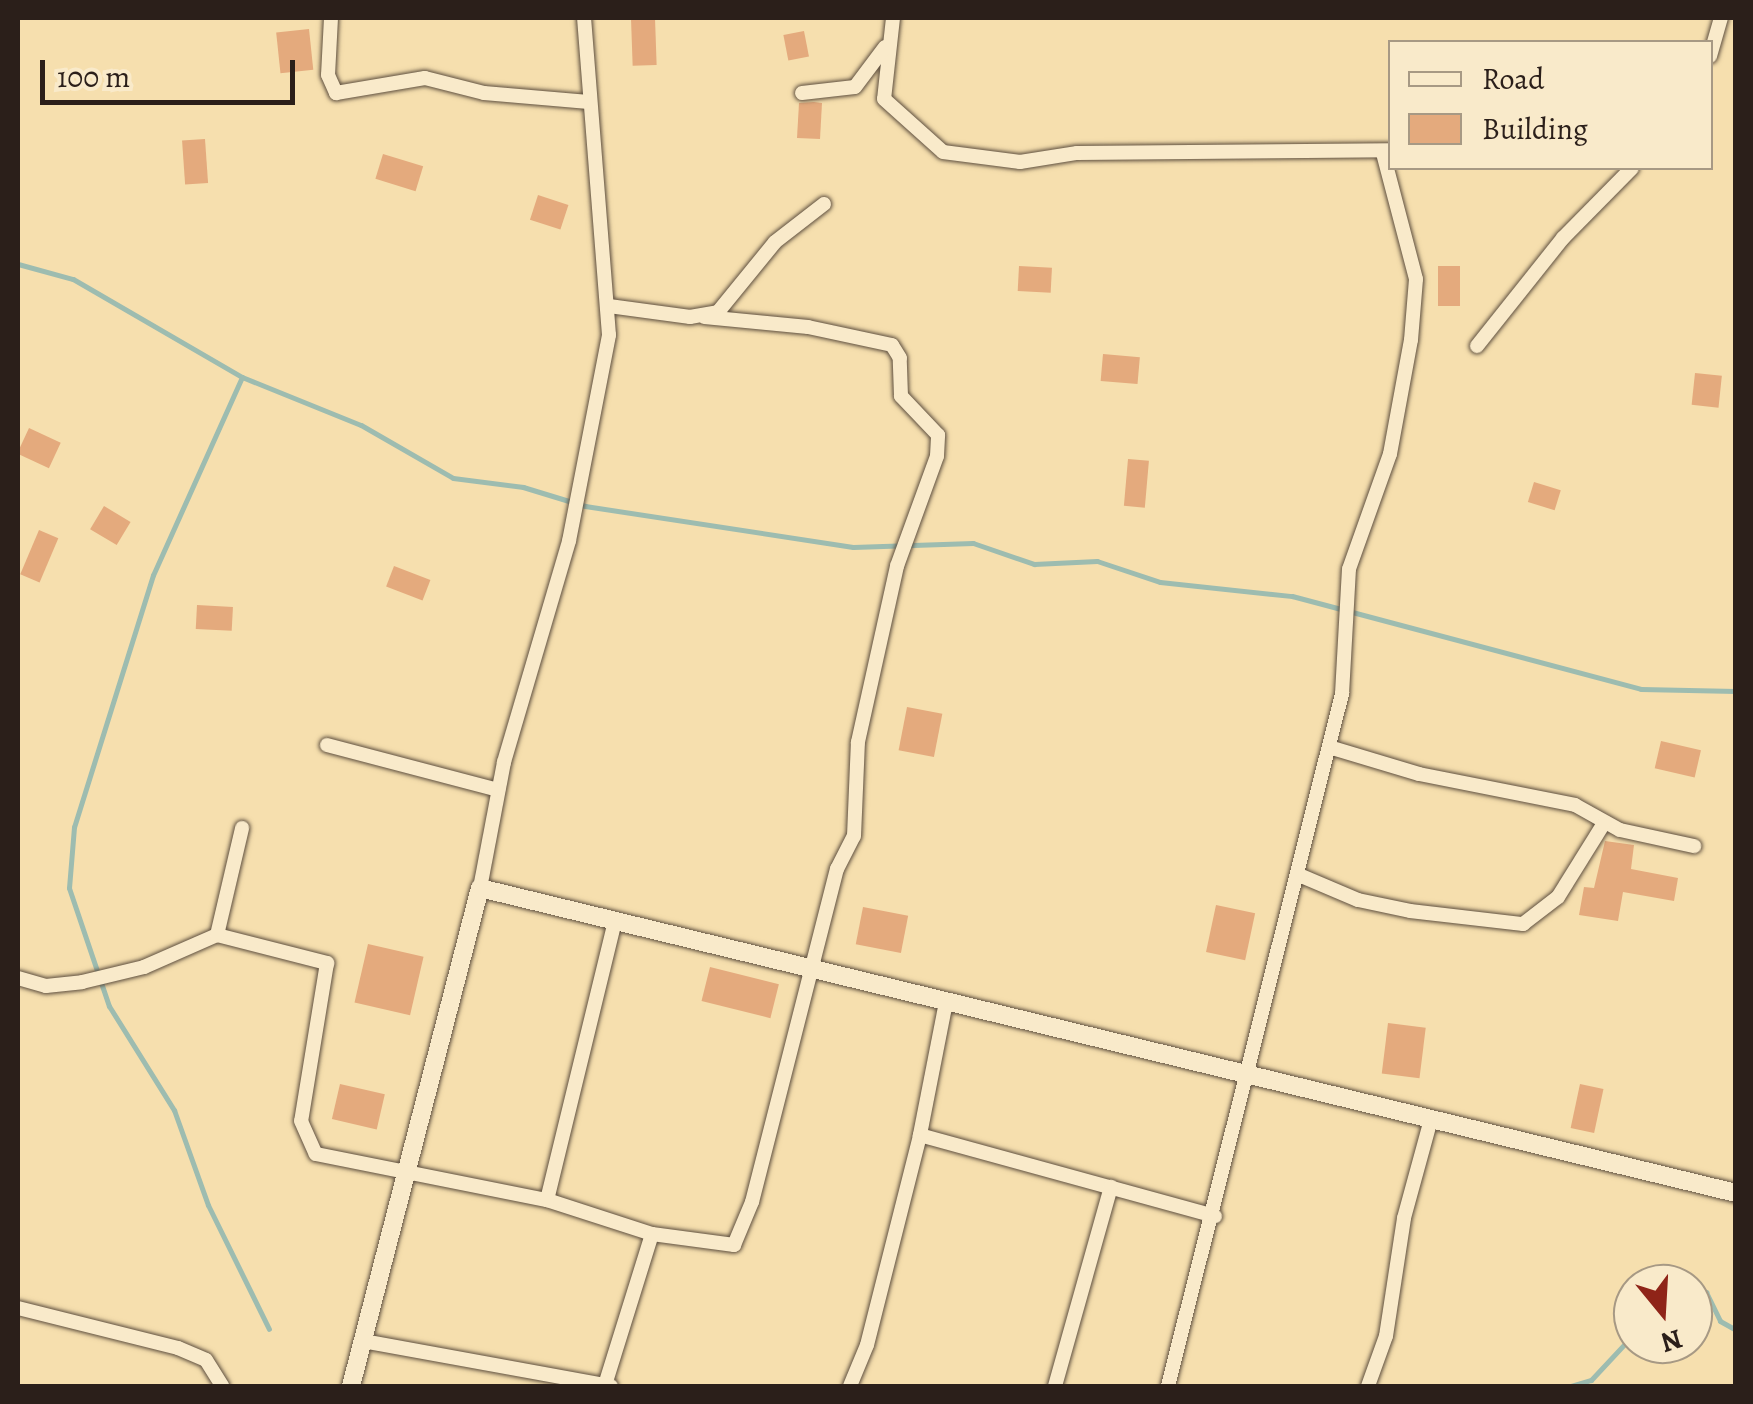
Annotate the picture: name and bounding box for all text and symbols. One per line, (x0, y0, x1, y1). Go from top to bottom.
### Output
scale bar (45, 40, 300, 102)
legend (1388, 40, 1713, 170)
text: 100 m (57, 57, 130, 97)
text: Road (1482, 59, 1544, 99)
text: Building (1482, 109, 1588, 149)
north arrow (1613, 1264, 1713, 1364)
text: N (1656, 1319, 1687, 1362)

